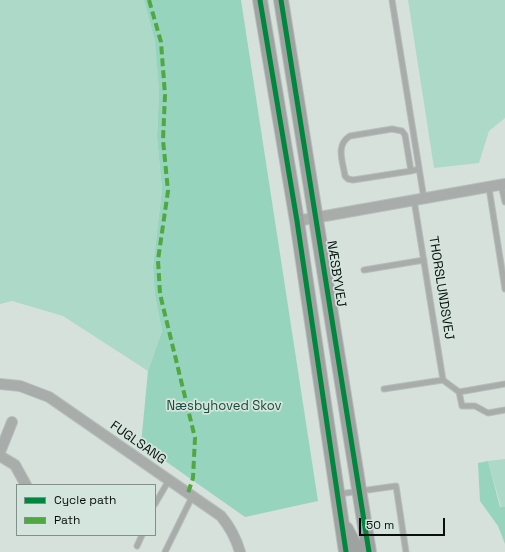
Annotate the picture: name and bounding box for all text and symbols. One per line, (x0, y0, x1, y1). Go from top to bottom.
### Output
street label: THORSLUNDSVEJ (425, 235, 457, 341)
street label: NÆSBYVEJ (323, 240, 349, 308)
park label: Næsbyhoved Skov (166, 398, 282, 414)
street label: FUGLSANG (107, 418, 169, 468)
legend (16, 484, 156, 536)
text: Cycle path (54, 492, 116, 508)
scale bar (361, 510, 447, 536)
text: Path (54, 512, 80, 528)
text: 50 m (366, 517, 394, 533)

